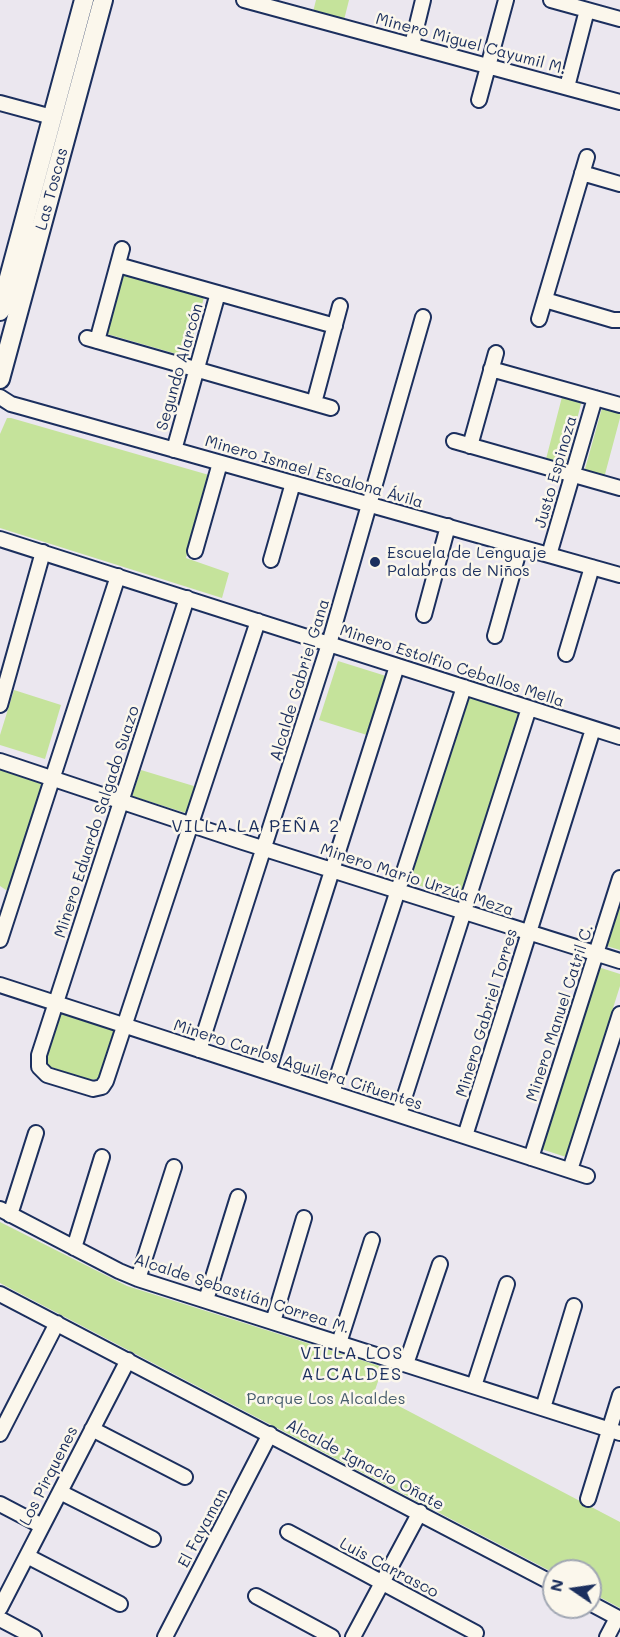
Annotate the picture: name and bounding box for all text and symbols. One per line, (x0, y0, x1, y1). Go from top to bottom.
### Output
street label: Minero Miguel Cayumil M. (374, 9, 568, 79)
street label: Las Toscas (32, 146, 72, 232)
street label: Segundo Alarcón (153, 301, 207, 433)
street label: Justo Espinoza (531, 414, 581, 530)
street label: Minero Ismael Escalona Ávila (203, 432, 425, 512)
place label: Escuela de Lenguaje Palabras de Niños (387, 543, 547, 581)
marker: Escuela de Lenguaje Palabras de Niños (368, 555, 382, 569)
street label: Alcalde Gabriel Gana (266, 597, 334, 763)
street label: Minero Estolfio Ceballos Mella (337, 621, 567, 711)
street label: Minero Eduardo Salgado Suazo (50, 703, 144, 941)
district label: VILLA LA PEÑA 2 (171, 815, 341, 837)
street label: Minero Mario Urzúa Meza (318, 840, 516, 920)
street label: Minero Manuel Catril C. (522, 922, 598, 1104)
street label: Minero Gabriel Torres (452, 926, 522, 1100)
street label: Minero Carlos Aguilera Cifuentes (171, 1016, 425, 1114)
street label: Alcalde Sebastián Correa M. (132, 1250, 352, 1338)
district label: VILLA LOS ALCALDES (300, 1342, 404, 1384)
park label: Parque Los Alcaldes (247, 1389, 405, 1409)
street label: Alcalde Ignacio Oñate (283, 1415, 447, 1515)
street label: Los Pirquenes (16, 1423, 82, 1529)
street label: El Fayaman (174, 1485, 232, 1571)
street label: Luis Carrasco (336, 1534, 442, 1602)
north arrow (542, 1559, 602, 1619)
text: N (544, 1577, 568, 1594)

